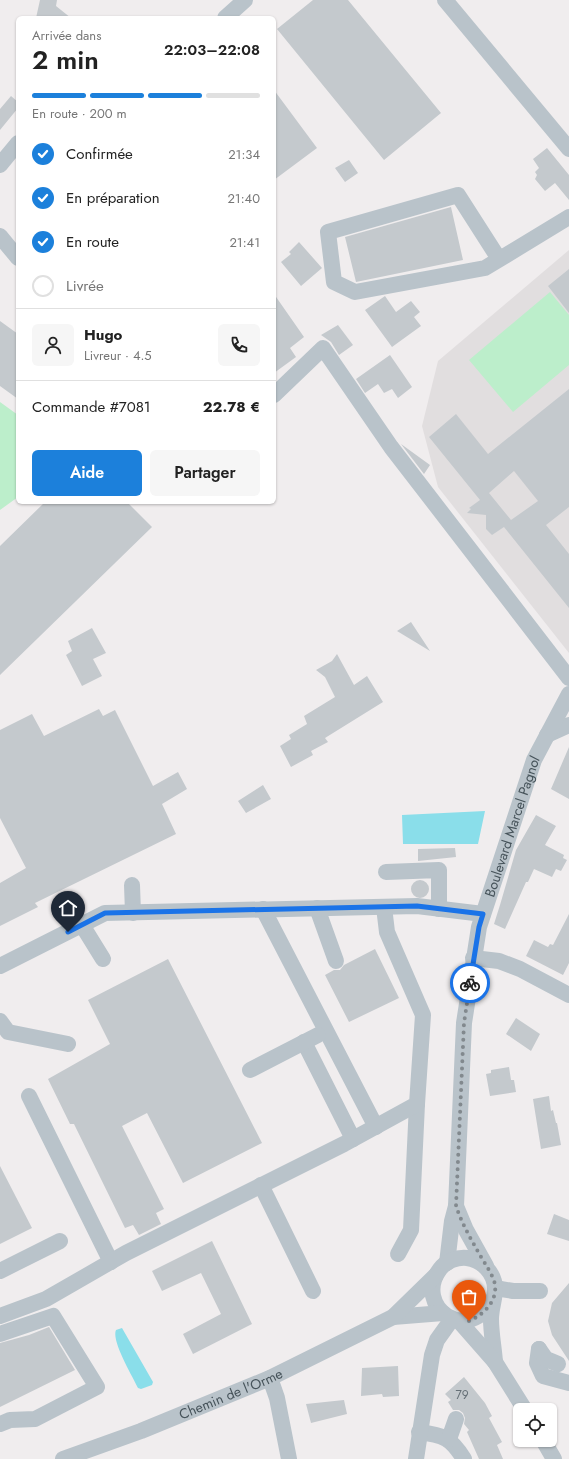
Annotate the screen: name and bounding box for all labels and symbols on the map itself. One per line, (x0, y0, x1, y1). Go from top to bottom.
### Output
street label: Boulevard Marcel Pagnol (480, 752, 545, 900)
pin (51, 891, 85, 932)
courier (450, 963, 490, 1003)
pin (452, 1280, 486, 1321)
street label: Chemin de l'Orme (176, 1363, 286, 1424)
house number: 79 (455, 1386, 469, 1404)

